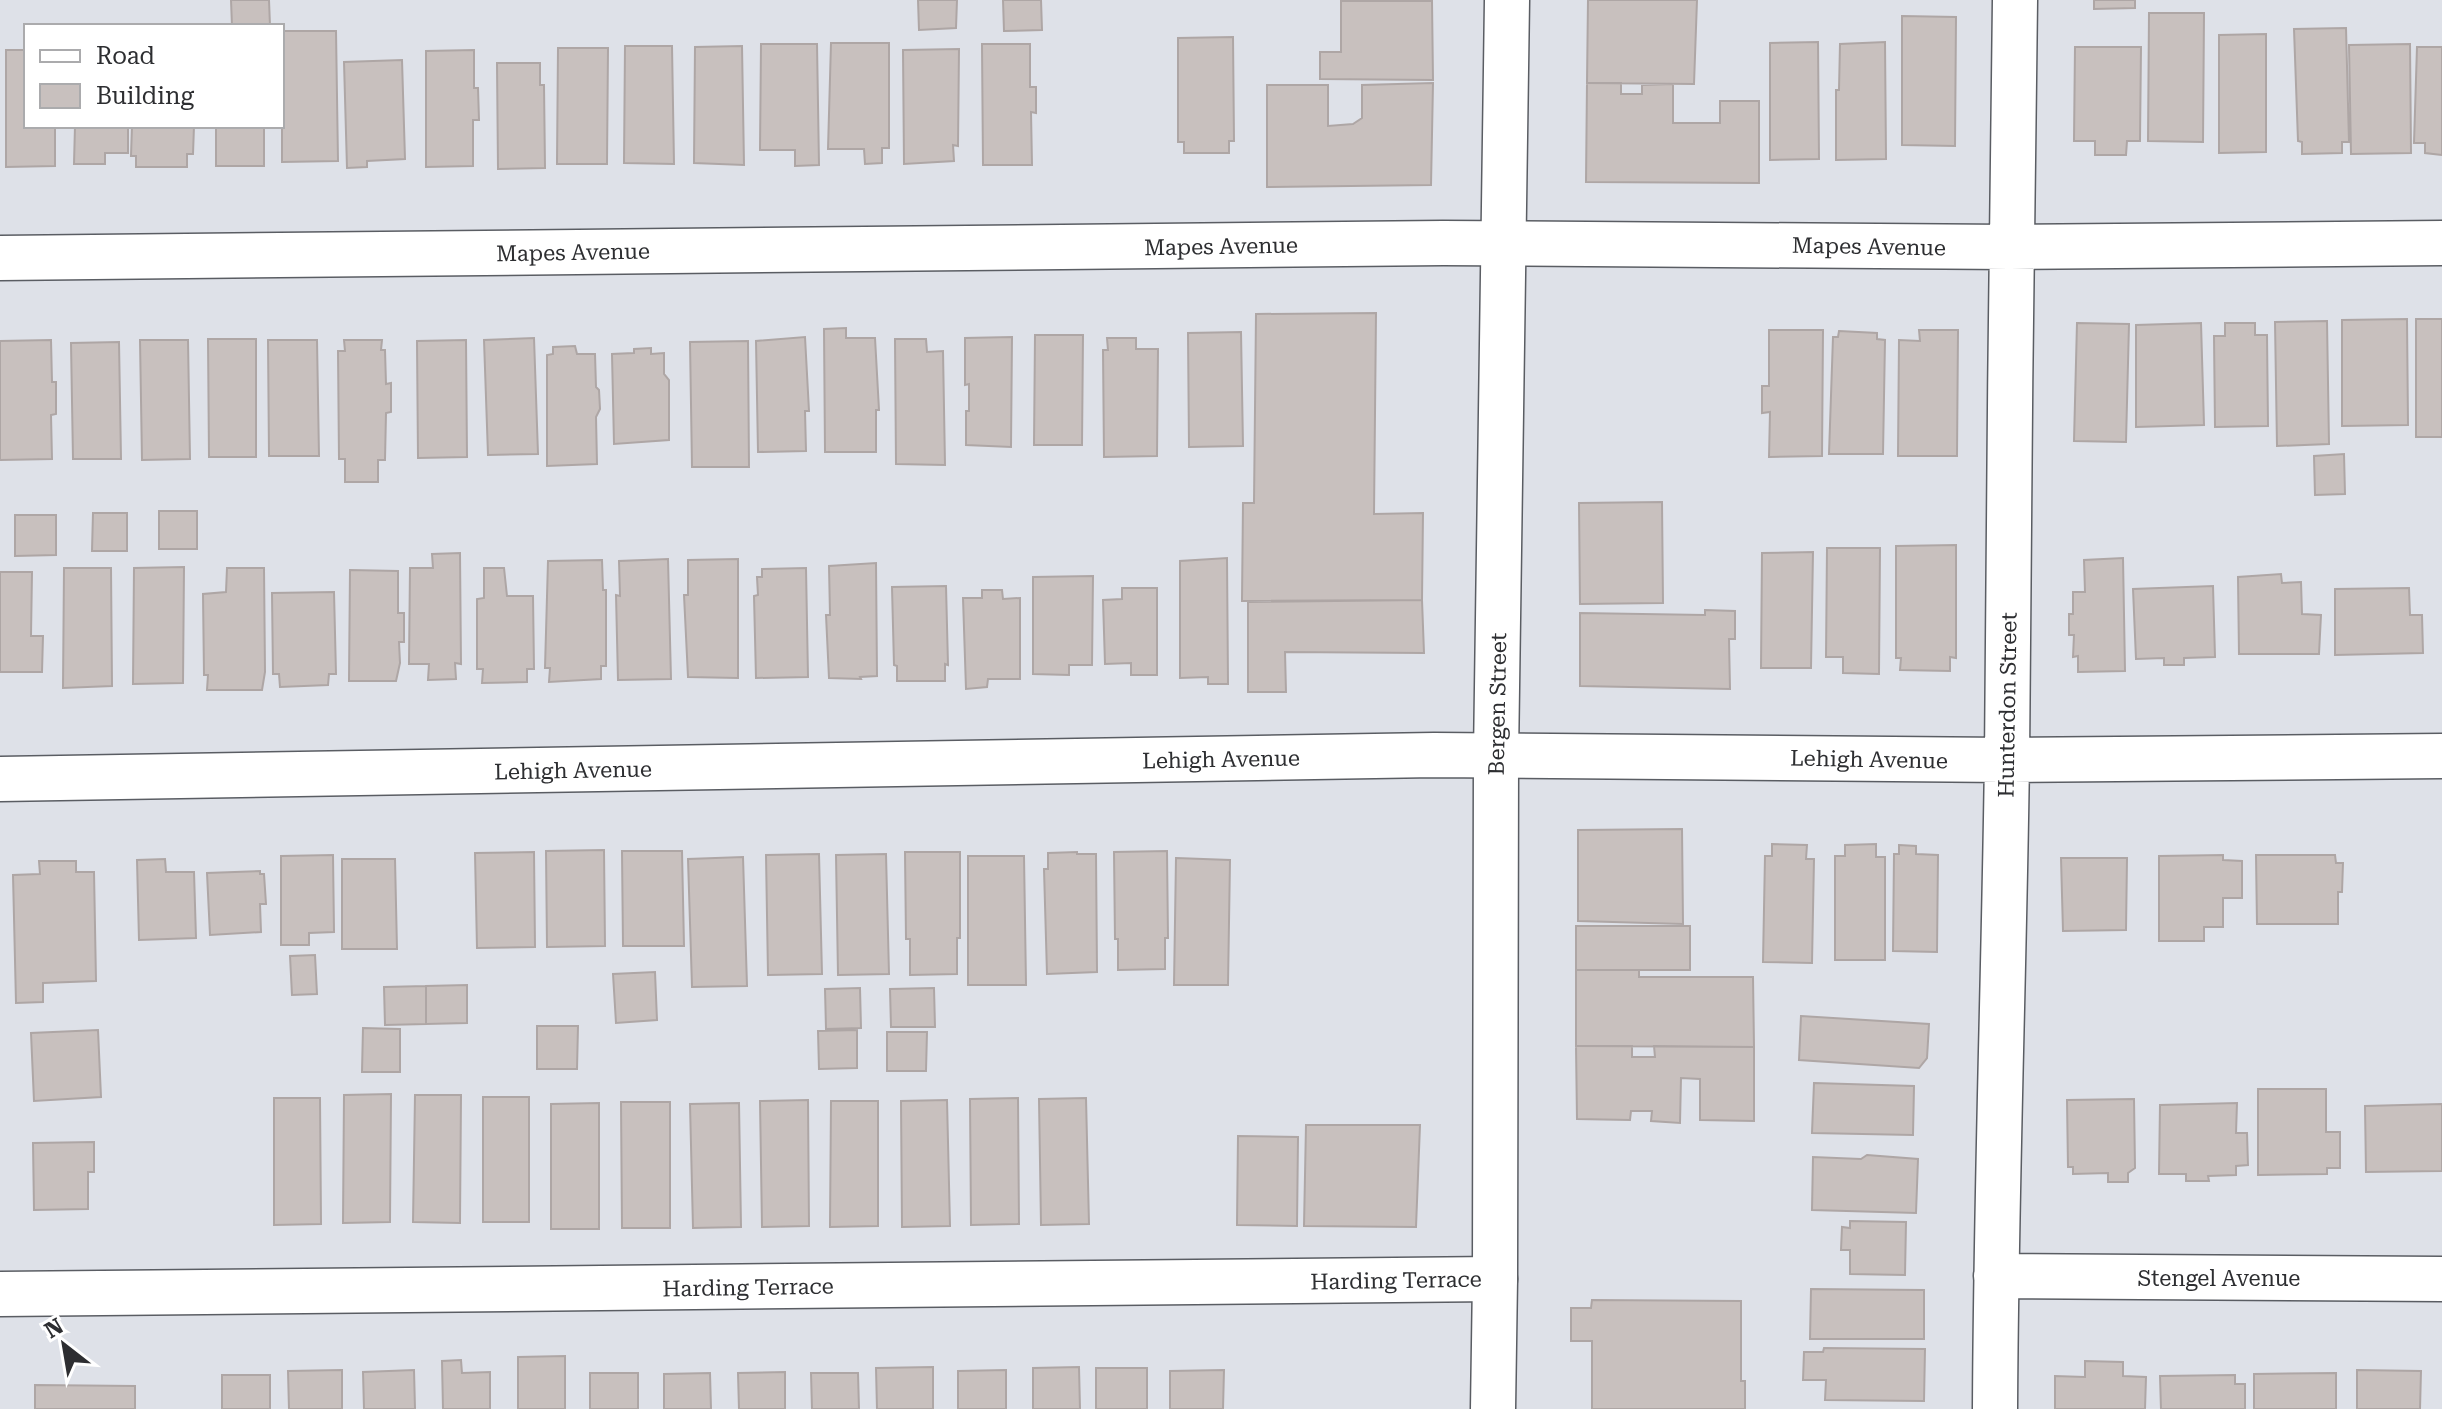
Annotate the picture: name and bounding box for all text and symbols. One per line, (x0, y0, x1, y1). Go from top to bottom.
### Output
legend (24, 24, 284, 128)
text: Road (96, 42, 155, 70)
text: Building (96, 82, 194, 110)
street label: Mapes Avenue (1144, 233, 1298, 260)
street label: Mapes Avenue (1792, 233, 1946, 260)
street label: Mapes Avenue (496, 239, 650, 266)
street label: Hunterdon Street (1993, 612, 2022, 798)
street label: Bergen Street (1484, 633, 1511, 775)
street label: Lehigh Avenue (1142, 746, 1300, 773)
street label: Lehigh Avenue (1790, 746, 1948, 773)
street label: Lehigh Avenue (494, 757, 652, 784)
street label: Stengel Avenue (2138, 1266, 2300, 1291)
street label: Harding Terrace (1310, 1267, 1482, 1294)
street label: Harding Terrace (662, 1274, 834, 1301)
north arrow (24, 1305, 104, 1385)
text: N (40, 1313, 68, 1343)

